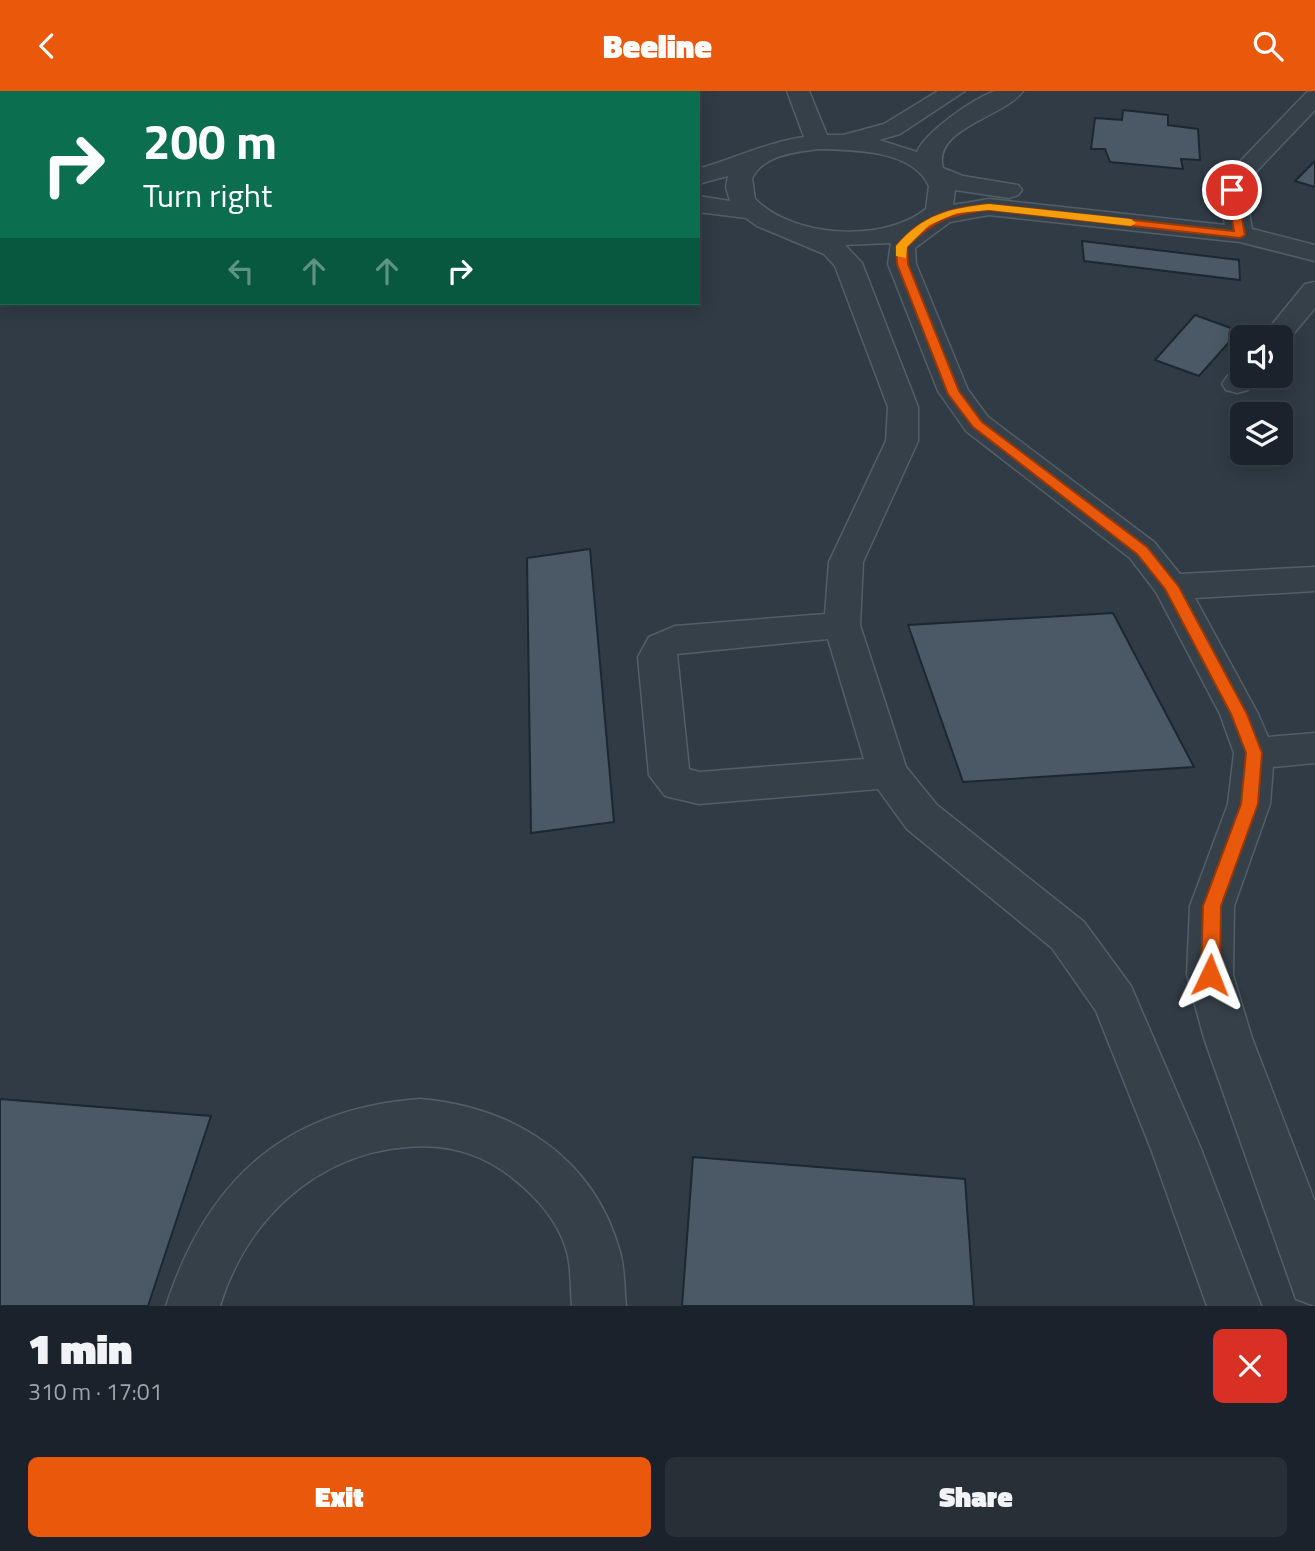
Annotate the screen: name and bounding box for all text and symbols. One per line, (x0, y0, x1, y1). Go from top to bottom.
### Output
text: Beeline (603, 22, 712, 70)
icon: back (28, 27, 66, 65)
icon: search (1249, 27, 1287, 65)
text: 200 m (143, 103, 277, 178)
icon: right (28, 119, 119, 210)
pin (1202, 160, 1262, 220)
text: Turn right (143, 171, 272, 219)
icon: arrive (1213, 171, 1251, 209)
icon: left (222, 252, 260, 290)
icon: ahead (295, 252, 333, 290)
icon: ahead (368, 252, 406, 290)
icon: right (441, 252, 479, 290)
map controls (1230, 325, 1293, 465)
button: sound (1230, 325, 1293, 388)
button: layers (1230, 402, 1293, 465)
position arrow (1173, 938, 1247, 1012)
text: 1 min (28, 1316, 132, 1380)
button: close (1213, 1329, 1287, 1403)
text: 310 m · 17:01 (28, 1374, 163, 1409)
button: Exit (28, 1457, 651, 1537)
button: Share (665, 1457, 1287, 1537)

